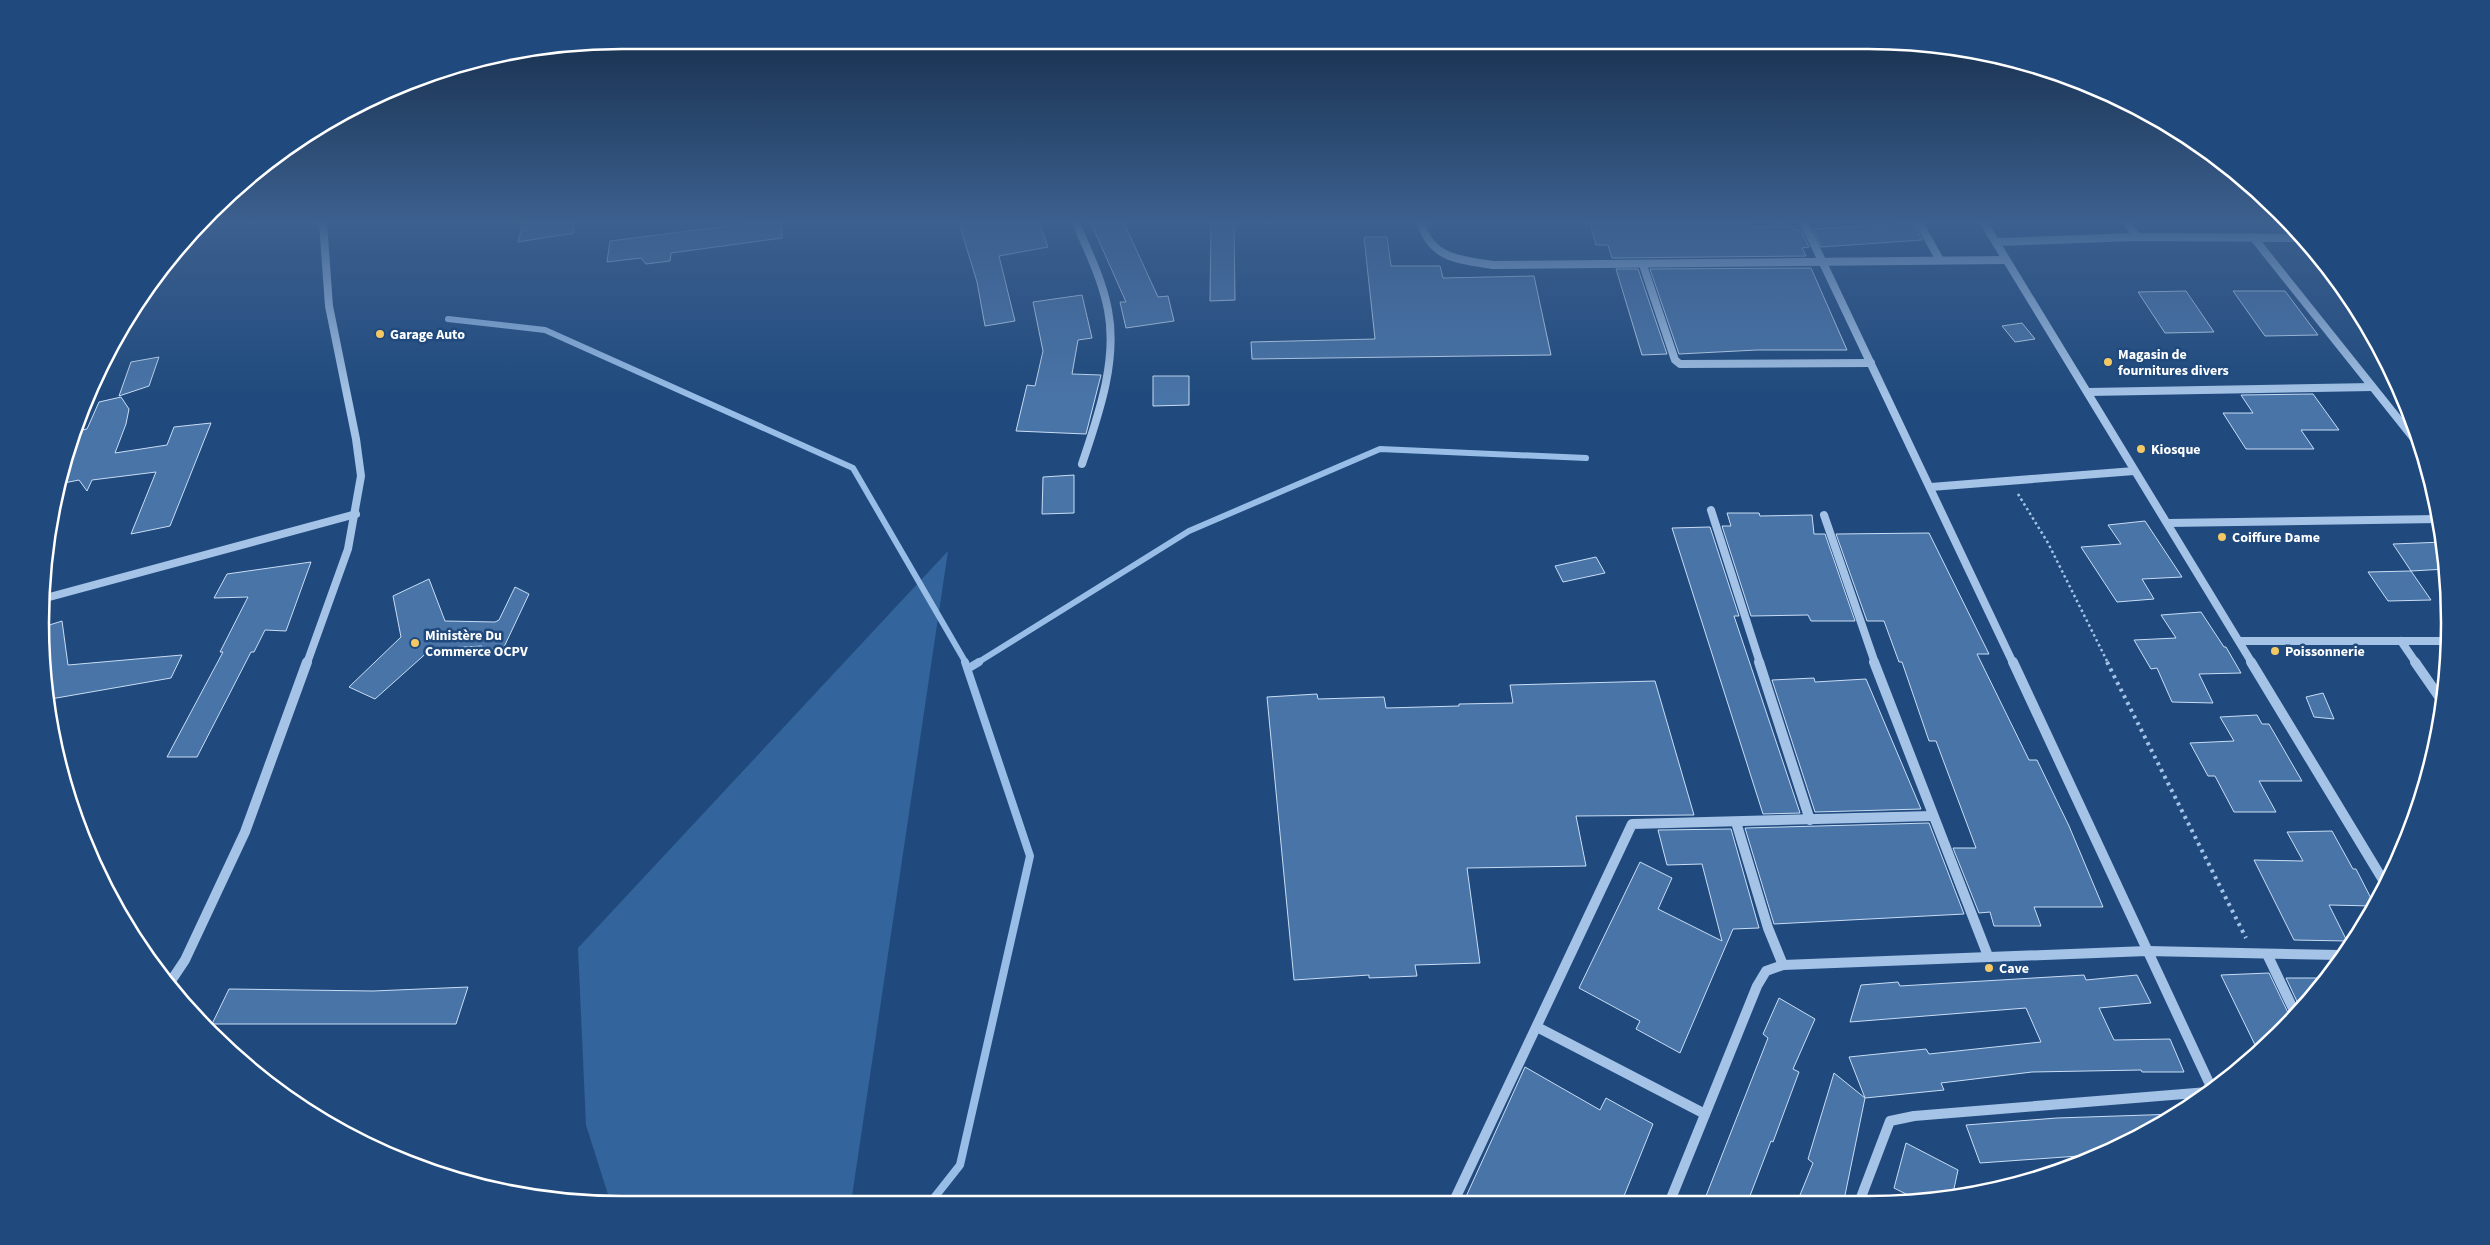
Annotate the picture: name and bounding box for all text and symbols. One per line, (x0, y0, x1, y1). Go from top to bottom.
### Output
place label: Garage Auto (390, 325, 465, 345)
marker: Garage Auto (374, 328, 386, 340)
place label: Magasin de fournitures divers (2118, 345, 2229, 381)
marker: Magasin de fournitures divers (2102, 356, 2114, 368)
place label: Kiosque (2151, 440, 2201, 460)
marker: Kiosque (2135, 443, 2147, 455)
place label: Coiffure Dame (2232, 528, 2320, 548)
marker: Coiffure Dame (2216, 531, 2228, 543)
place label: Ministère Du Commerce OCPV (425, 626, 528, 662)
marker: Ministère Du Commerce OCPV (409, 637, 421, 649)
place label: Poissonnerie (2285, 642, 2365, 662)
marker: Poissonnerie (2269, 645, 2281, 657)
place label: Cave (1999, 959, 2029, 979)
marker: Cave (1983, 962, 1995, 974)

